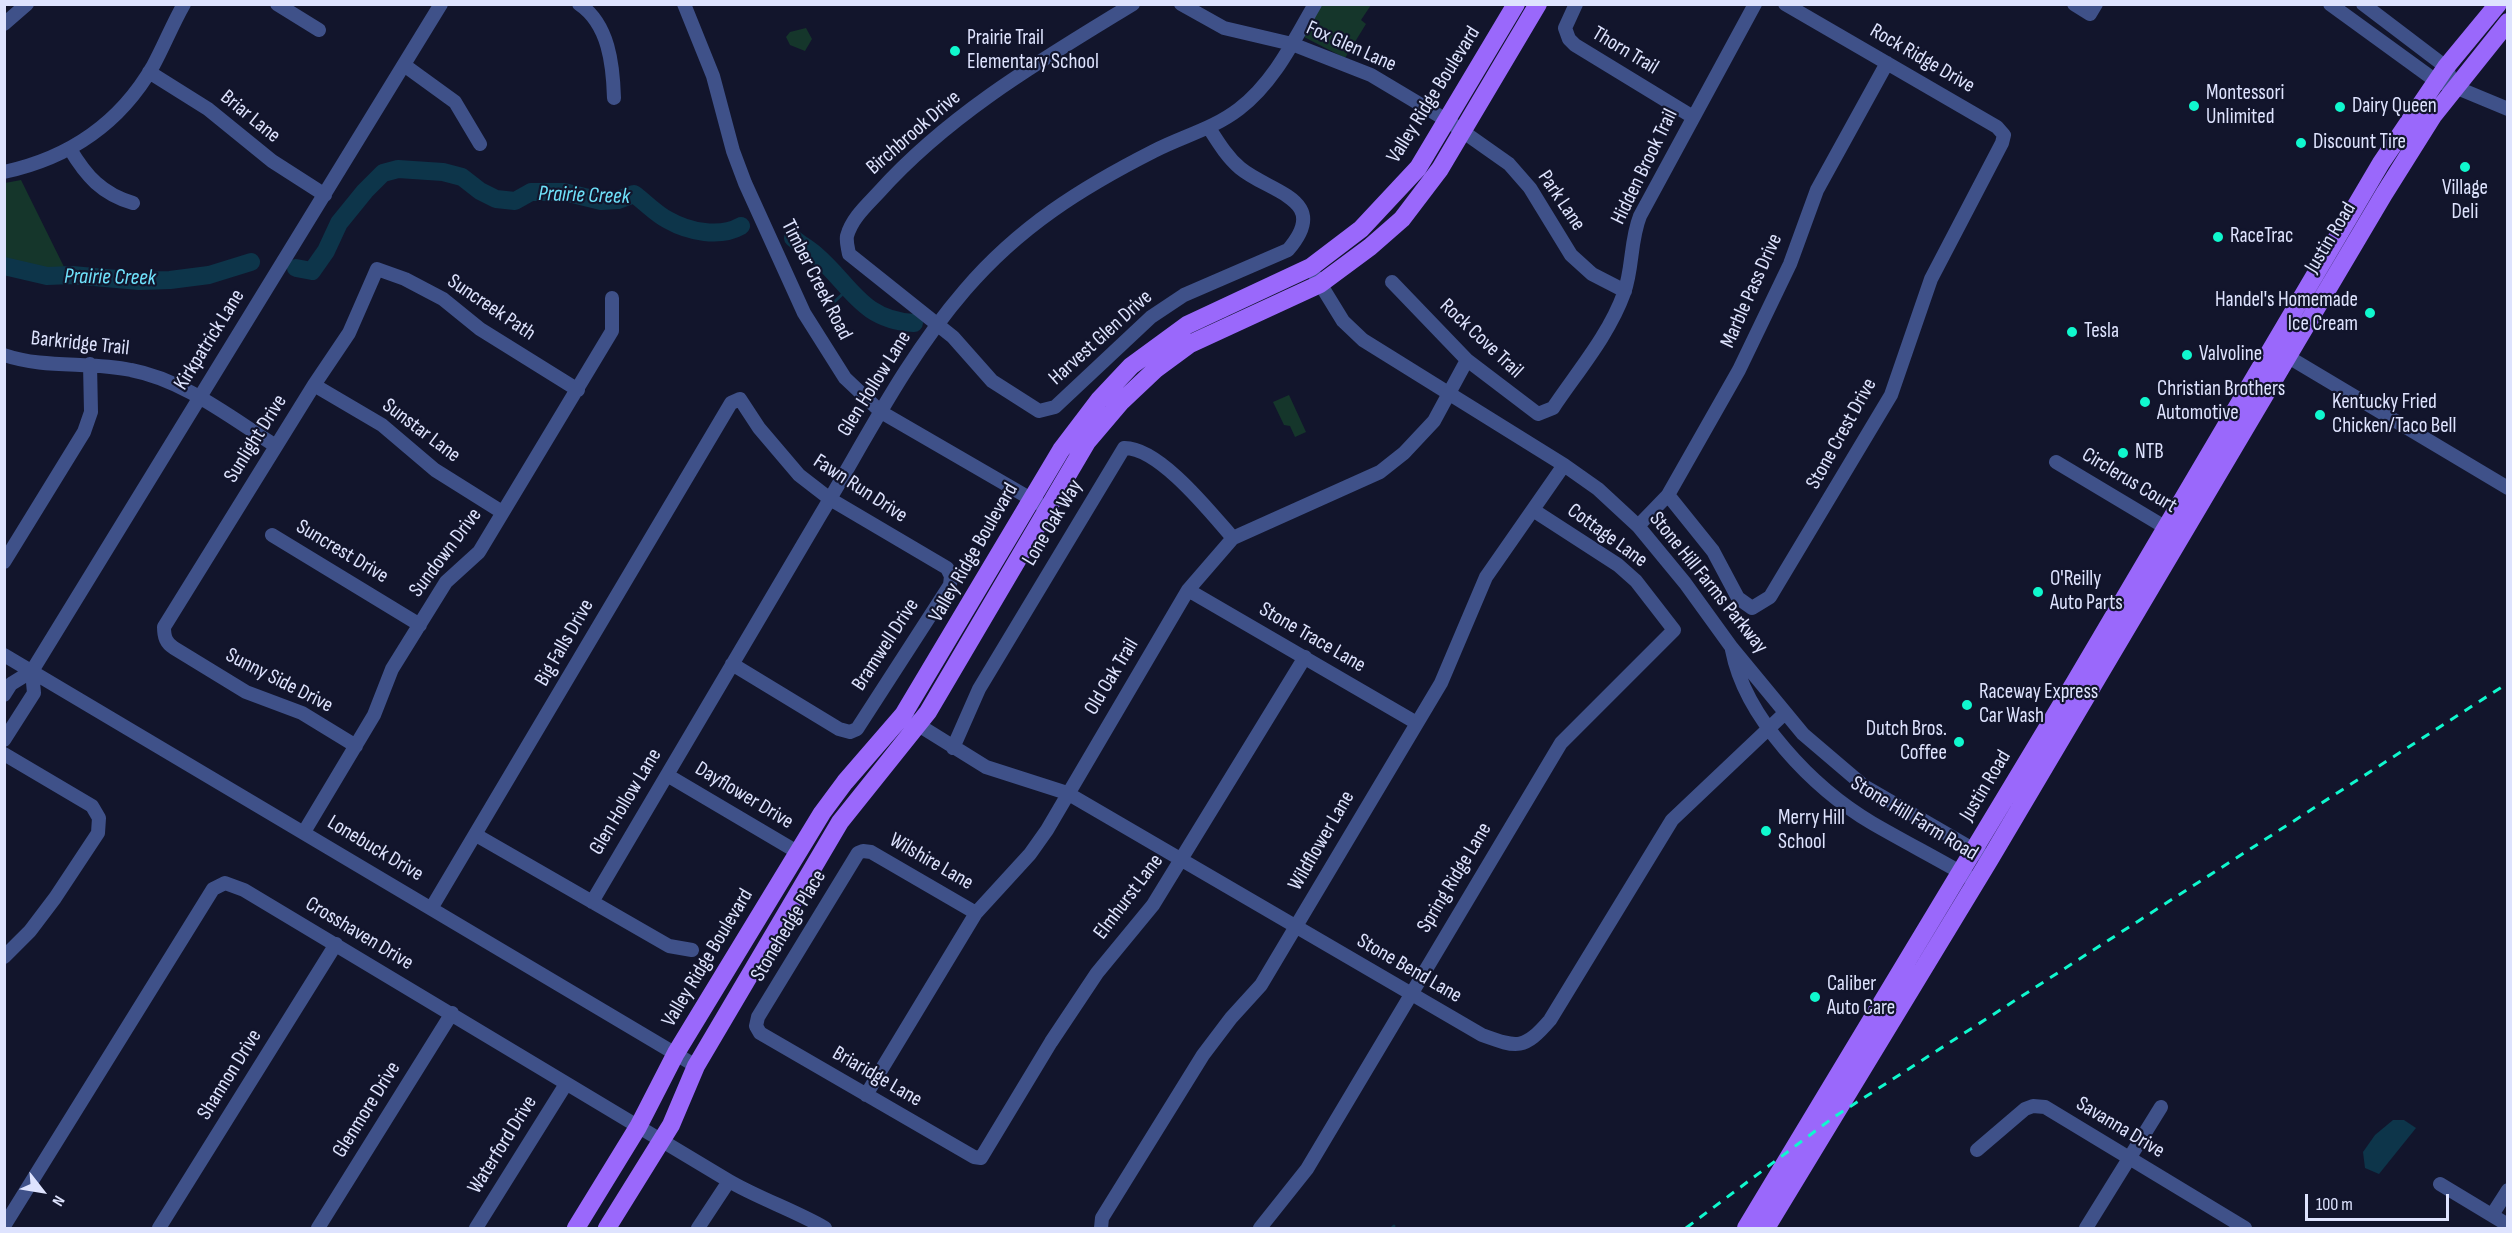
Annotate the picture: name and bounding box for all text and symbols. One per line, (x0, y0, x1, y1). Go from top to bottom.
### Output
street label: Fox Glen Lane (1302, 16, 1400, 78)
street label: Rock Ridge Drive (1865, 19, 1979, 99)
street label: Thorn Trail (1587, 21, 1663, 81)
street label: Valley Ridge Boulevard (1382, 22, 1486, 168)
place label: Prairie Trail Elementary School (967, 26, 1099, 76)
marker: Prairie Trail Elementary School (948, 44, 962, 58)
place label: Montessori Unlimited (2206, 81, 2284, 131)
street label: Briar Lane (215, 85, 285, 149)
street label: Birchbrook Drive (862, 85, 966, 181)
place label: Dairy Queen (2352, 94, 2437, 120)
marker: Montessori Unlimited (2187, 99, 2201, 113)
marker: Dairy Queen (2333, 100, 2347, 114)
street label: Hidden Brook Trail (1606, 105, 1684, 229)
place label: Discount Tire (2313, 130, 2406, 156)
marker: Discount Tire (2294, 136, 2308, 150)
marker: Village Deli (2458, 160, 2472, 174)
street label: Park Lane (1532, 166, 1590, 236)
place label: Village Deli (2442, 176, 2488, 226)
water label: Prairie Creek (538, 181, 630, 211)
street label: Justin Road (2300, 198, 2362, 278)
street label: Timber Creek Road (775, 216, 857, 344)
place label: RaceTrac (2230, 224, 2293, 250)
street label: Marble Pass Drive (1716, 230, 1788, 352)
marker: RaceTrac (2211, 230, 2225, 244)
water label: Prairie Creek (64, 264, 156, 292)
street label: Suncreek Path (442, 269, 540, 347)
street label: Kirkpatrick Lane (169, 285, 251, 395)
street label: Harvest Glen Drive (1044, 285, 1158, 391)
place label: Handel's Homemade Ice Cream (2215, 288, 2358, 338)
street label: Rock Cove Trail (1434, 294, 1528, 384)
marker: Handel's Homemade Ice Cream (2363, 306, 2377, 320)
place label: Tesla (2084, 319, 2119, 345)
marker: Tesla (2065, 325, 2079, 339)
street label: Barkridge Trail (30, 326, 130, 362)
street label: Glen Hollow Lane (833, 327, 917, 441)
place label: Valvoline (2199, 342, 2262, 368)
marker: Valvoline (2180, 348, 2194, 362)
street label: Stone Crest Drive (1801, 374, 1883, 494)
place label: Christian Brothers Automotive (2157, 377, 2285, 427)
street label: Sunlight Drive (219, 390, 293, 488)
place label: Kentucky Fried Chicken/Taco Bell (2332, 390, 2456, 440)
street label: Sunstar Lane (377, 393, 465, 469)
marker: Christian Brothers Automotive (2138, 395, 2152, 409)
marker: Kentucky Fried Chicken/Taco Bell (2313, 408, 2327, 422)
place label: NTB (2135, 440, 2164, 466)
street label: Circlerus Court (2077, 443, 2181, 519)
marker: NTB (2116, 446, 2130, 460)
street label: Fawn Run Drive (808, 449, 912, 529)
street label: Lone Oak Way (1018, 475, 1088, 571)
street label: Valley Ridge Boulevard (924, 479, 1024, 627)
street label: Cottage Lane (1562, 499, 1652, 573)
street label: Sundown Drive (404, 504, 488, 602)
street label: Stone Hill Farms Parkway (1643, 507, 1773, 659)
street label: Suncrest Drive (291, 515, 393, 589)
place label: O'Reilly Auto Parts (2050, 567, 2123, 617)
marker: O'Reilly Auto Parts (2031, 585, 2045, 599)
street label: Bramwell Drive (847, 594, 925, 696)
street label: Big Falls Drive (530, 595, 600, 691)
street label: Stone Trace Lane (1254, 597, 1370, 679)
street label: Old Oak Trail (1079, 634, 1145, 720)
street label: Sunny Side Drive (221, 643, 337, 719)
place label: Raceway Express Car Wash (1979, 680, 2098, 730)
marker: Raceway Express Car Wash (1960, 698, 1974, 712)
place label: Dutch Bros. Coffee (1866, 717, 1947, 767)
marker: Dutch Bros. Coffee (1952, 735, 1966, 749)
street label: Glen Hollow Lane (584, 744, 668, 860)
street label: Justin Road (1955, 746, 2017, 826)
street label: Dayflower Drive (690, 757, 798, 835)
street label: Stone Hill Farm Road (1846, 771, 1982, 867)
street label: Wildflower Lane (1283, 787, 1361, 895)
place label: Merry Hill School (1778, 806, 1845, 856)
street label: Lonebuck Drive (322, 810, 428, 888)
street label: Spring Ridge Lane (1412, 818, 1498, 938)
marker: Merry Hill School (1759, 824, 1773, 838)
street label: Wilshire Lane (885, 828, 977, 896)
street label: Elmhurst Lane (1089, 849, 1169, 945)
street label: Stonehedge Place (746, 866, 832, 986)
street label: Valley Ridge Boulevard (657, 885, 759, 1031)
street label: Crosshaven Drive (300, 892, 418, 976)
street label: Stone Bend Lane (1352, 929, 1466, 1009)
place label: Caliber Auto Care (1827, 972, 1895, 1022)
marker: Caliber Auto Care (1808, 990, 1822, 1004)
street label: Shannon Drive (192, 1025, 268, 1125)
street label: Briaridge Lane (828, 1041, 926, 1113)
street label: Glenmore Drive (328, 1057, 406, 1163)
street label: Waterford Drive (463, 1091, 543, 1199)
street label: Savanna Drive (2071, 1092, 2169, 1164)
north arrow (12, 1161, 72, 1221)
scale bar (2308, 1182, 2452, 1220)
text: N (48, 1192, 68, 1209)
text: 100 m (2316, 1194, 2353, 1215)

